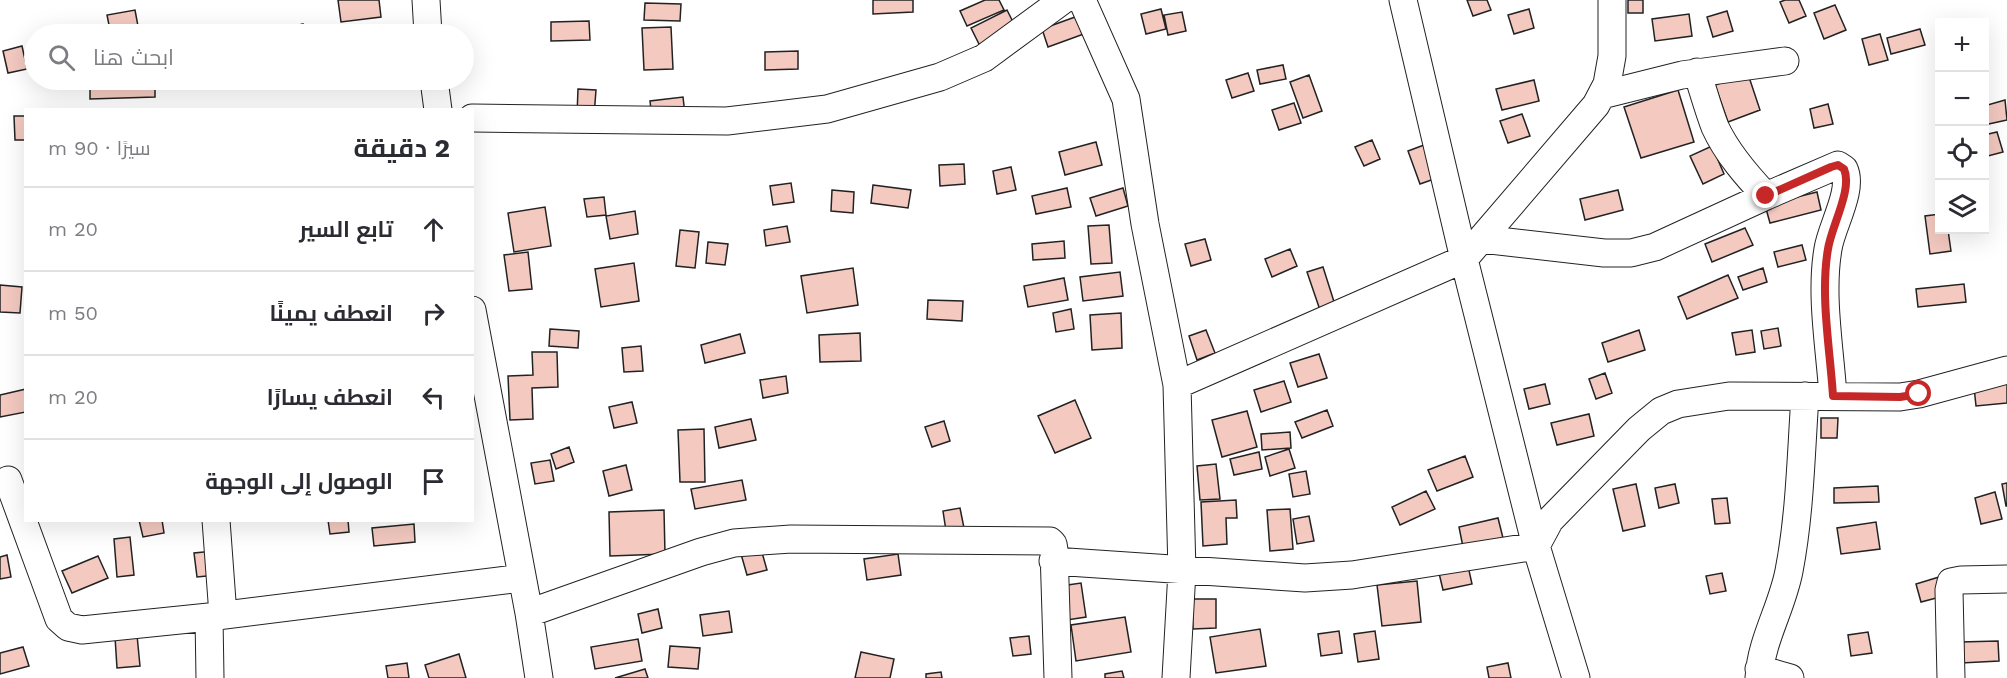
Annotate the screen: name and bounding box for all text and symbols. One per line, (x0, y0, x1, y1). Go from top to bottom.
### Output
map controls (1935, 18, 1989, 234)
button: + (1935, 18, 1989, 72)
search box (24, 24, 474, 90)
icon: search (45, 41, 78, 74)
text: ابحث هنا (93, 45, 174, 70)
button: − (1935, 72, 1989, 126)
button: locate (1935, 126, 1989, 180)
text: 2 دقيقة (354, 133, 450, 163)
text: سيرًا · 90 m (48, 136, 151, 160)
button: layers (1935, 180, 1989, 234)
route end (1752, 182, 1778, 208)
icon: ahead (417, 213, 450, 246)
text: 20 m (48, 217, 98, 241)
text: تابع السير (299, 217, 393, 242)
icon: right (417, 297, 450, 330)
text: 50 m (48, 301, 98, 325)
text: انعطف يمينًا (269, 301, 393, 326)
route start (1905, 380, 1931, 406)
icon: left (417, 381, 450, 414)
text: 20 m (48, 385, 98, 409)
text: انعطف يسارًا (267, 385, 393, 410)
icon: arrive (417, 465, 450, 498)
text: الوصول إلى الوجهة (205, 469, 393, 494)

